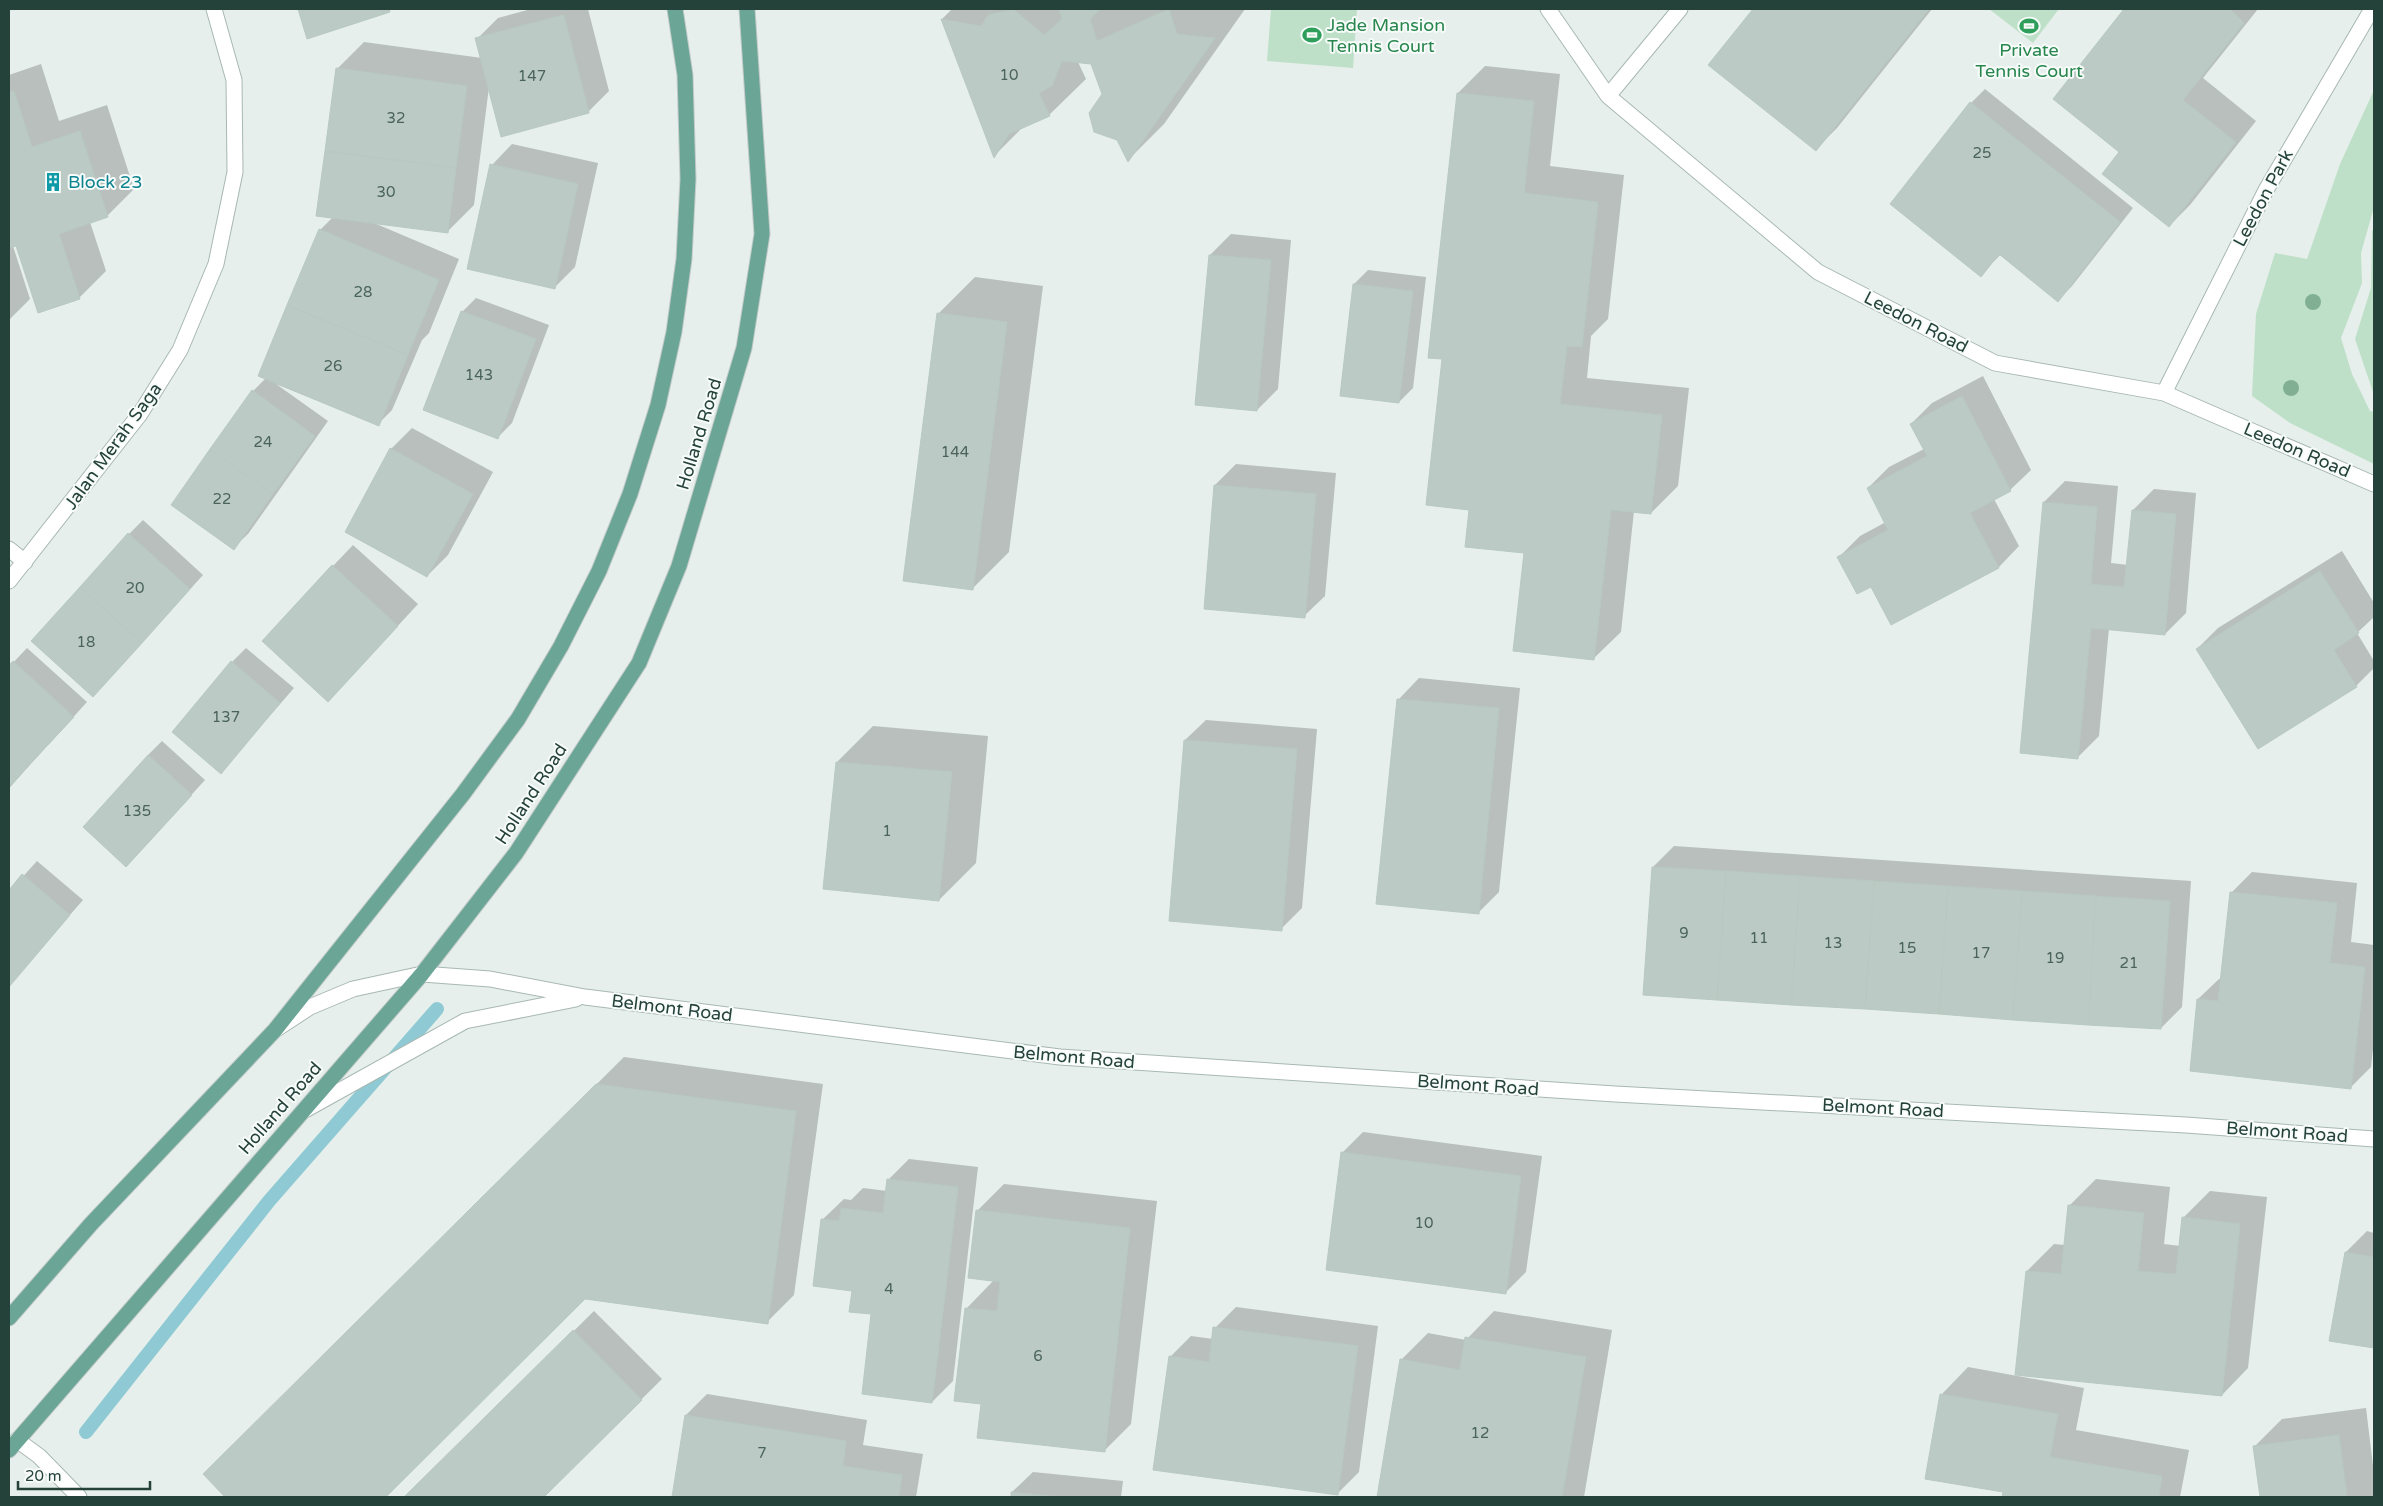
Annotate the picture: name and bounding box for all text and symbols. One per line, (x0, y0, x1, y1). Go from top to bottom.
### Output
place label: Jade Mansion Tennis Court (1327, 14, 1445, 57)
sports icon: Private Tennis Court (2018, 15, 2040, 37)
sports icon: Jade Mansion Tennis Court (1301, 24, 1323, 46)
place label: Private Tennis Court (1975, 39, 2083, 82)
house number: 10 (1000, 66, 1018, 84)
house number: 147 (518, 67, 546, 85)
house number: 32 (387, 109, 405, 127)
house number: 25 (1973, 144, 1991, 162)
street label: Leedon Park (2228, 145, 2298, 250)
building icon: Block 23 (42, 171, 64, 193)
place label: Block 23 (68, 171, 142, 193)
house number: 30 (377, 183, 395, 201)
house number: 28 (354, 283, 372, 301)
street label: Leedon Road (1860, 286, 1972, 358)
house number: 26 (324, 357, 342, 375)
house number: 143 (465, 366, 493, 384)
street label: Holland Road (672, 376, 726, 492)
street label: Jalan Merah Saga (60, 378, 166, 514)
street label: Leedon Road (2240, 418, 2354, 482)
house number: 24 (254, 433, 272, 451)
house number: 144 (941, 443, 969, 461)
house number: 22 (213, 490, 231, 508)
house number: 20 (126, 579, 144, 597)
house number: 18 (77, 633, 95, 651)
house number: 137 (212, 708, 240, 726)
street label: Holland Road (490, 740, 572, 848)
house number: 135 (123, 802, 151, 820)
house number: 1 (882, 822, 892, 840)
house number: 9 (1679, 924, 1689, 942)
house number: 11 (1750, 929, 1768, 947)
house number: 13 (1824, 934, 1842, 952)
house number: 15 (1898, 939, 1916, 957)
house number: 17 (1972, 944, 1990, 962)
house number: 19 (2046, 949, 2064, 967)
house number: 21 (2120, 954, 2138, 972)
street label: Belmont Road (610, 990, 734, 1026)
street label: Belmont Road (1012, 1041, 1136, 1073)
street label: Holland Road (234, 1057, 326, 1159)
street label: Belmont Road (1416, 1070, 1540, 1100)
street label: Belmont Road (1821, 1094, 1945, 1122)
street label: Belmont Road (2225, 1117, 2349, 1147)
house number: 10 (1415, 1214, 1433, 1232)
house number: 4 (884, 1280, 894, 1298)
house number: 6 (1033, 1347, 1043, 1365)
house number: 12 (1471, 1424, 1489, 1442)
house number: 7 (757, 1444, 767, 1462)
scale bar (18, 1458, 150, 1490)
text: 20 m (25, 1467, 62, 1485)

